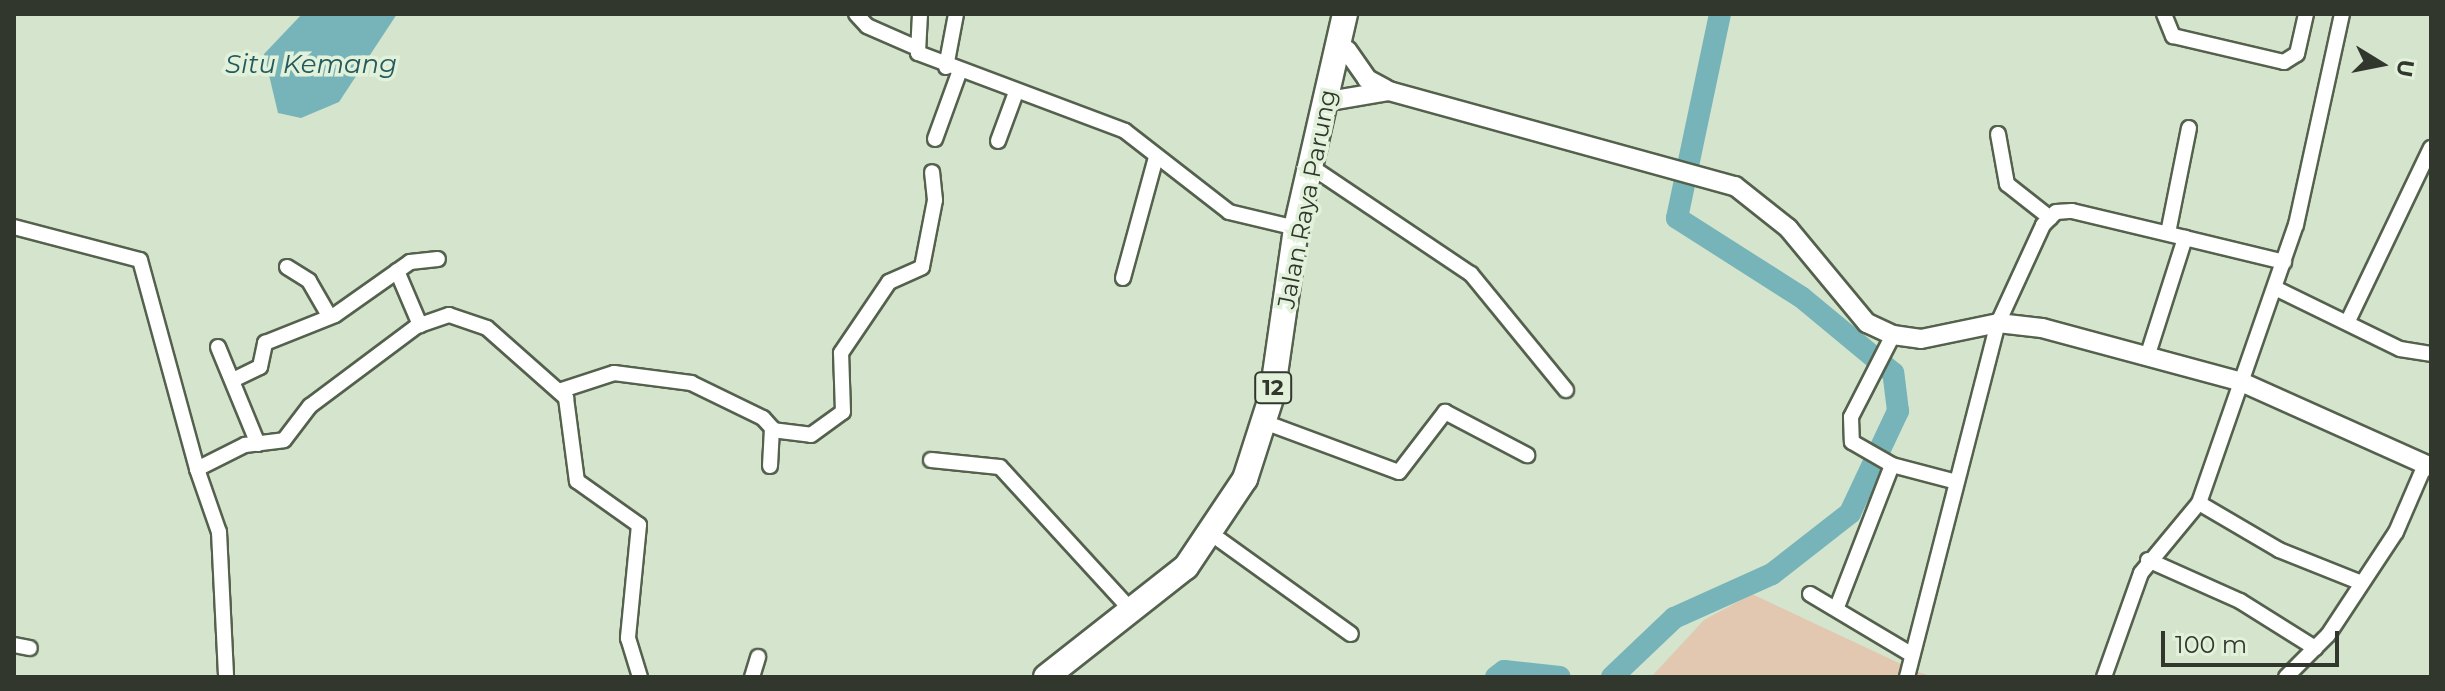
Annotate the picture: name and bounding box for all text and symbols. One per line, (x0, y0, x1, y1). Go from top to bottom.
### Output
north arrow (2341, 24, 2421, 104)
water label: Situ Kemang (225, 49, 397, 81)
text: U (2390, 57, 2420, 79)
street label: Jalan Raya Parung (1272, 87, 1342, 311)
road number: 12 (1253, 370, 1293, 406)
scale bar (2165, 615, 2343, 665)
text: 100 m (2175, 630, 2247, 659)

